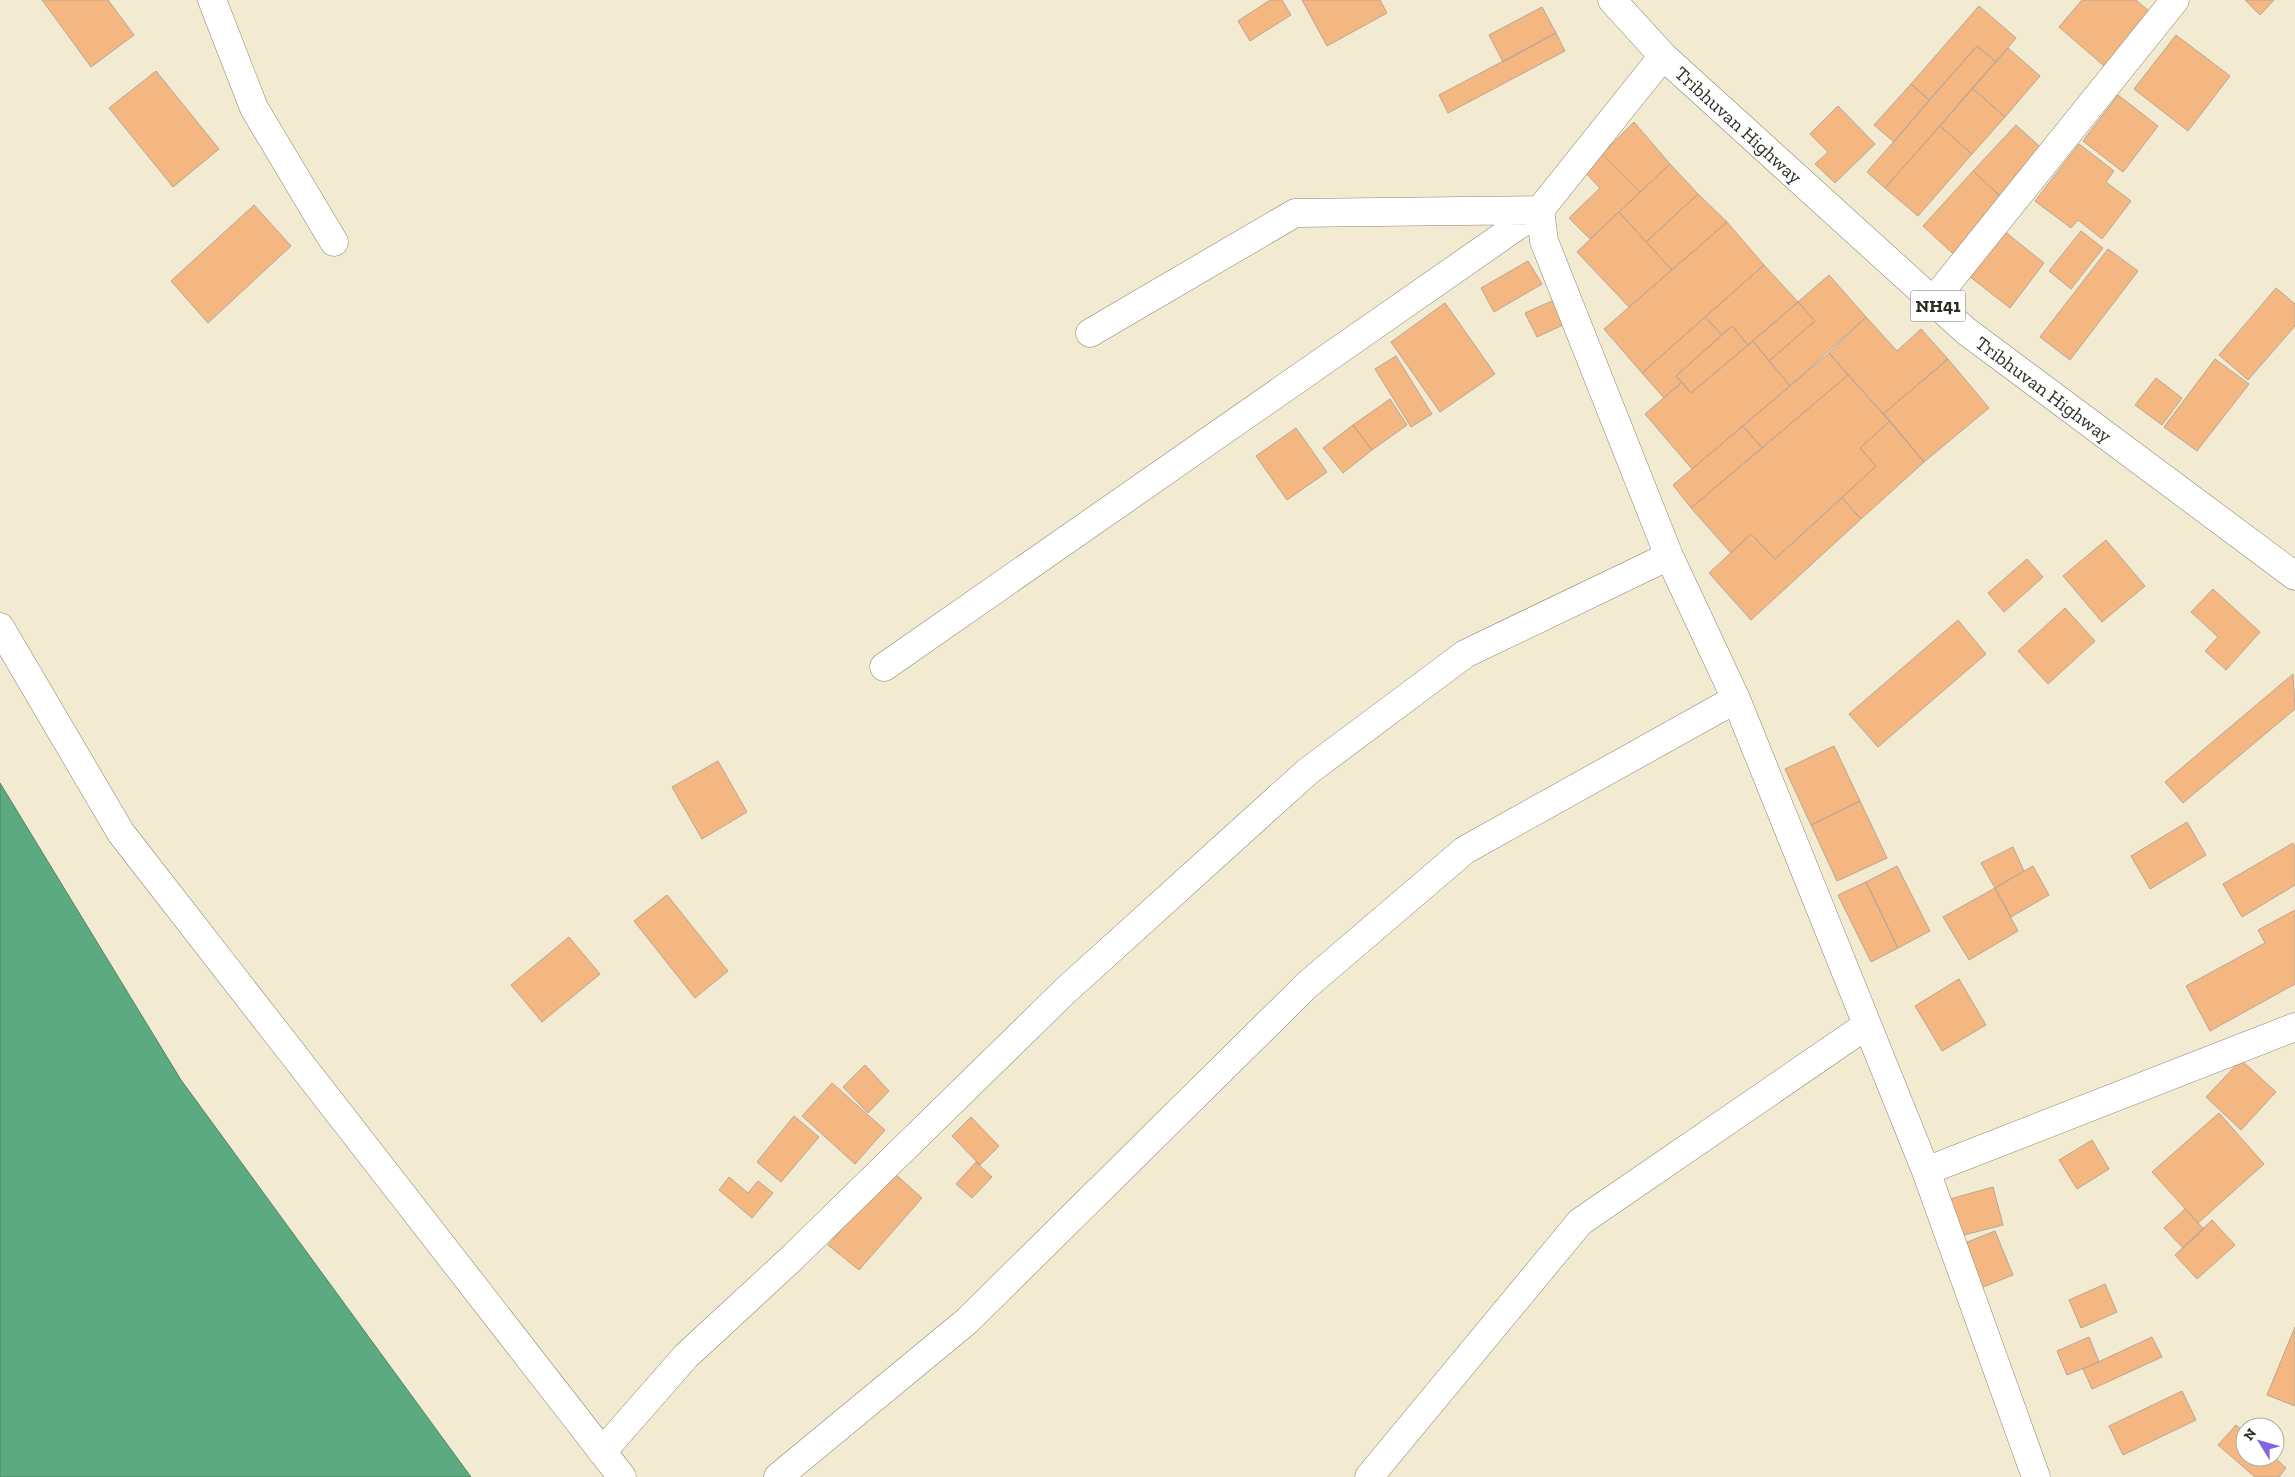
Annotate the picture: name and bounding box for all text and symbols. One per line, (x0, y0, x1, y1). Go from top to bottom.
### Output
street label: Tribhuvan Highway (1670, 62, 1807, 189)
road number: NH41 (1910, 290, 1966, 322)
street label: Tribhuvan Highway (1971, 331, 2116, 448)
north arrow (2235, 1417, 2285, 1467)
text: N (2240, 1425, 2260, 1444)

